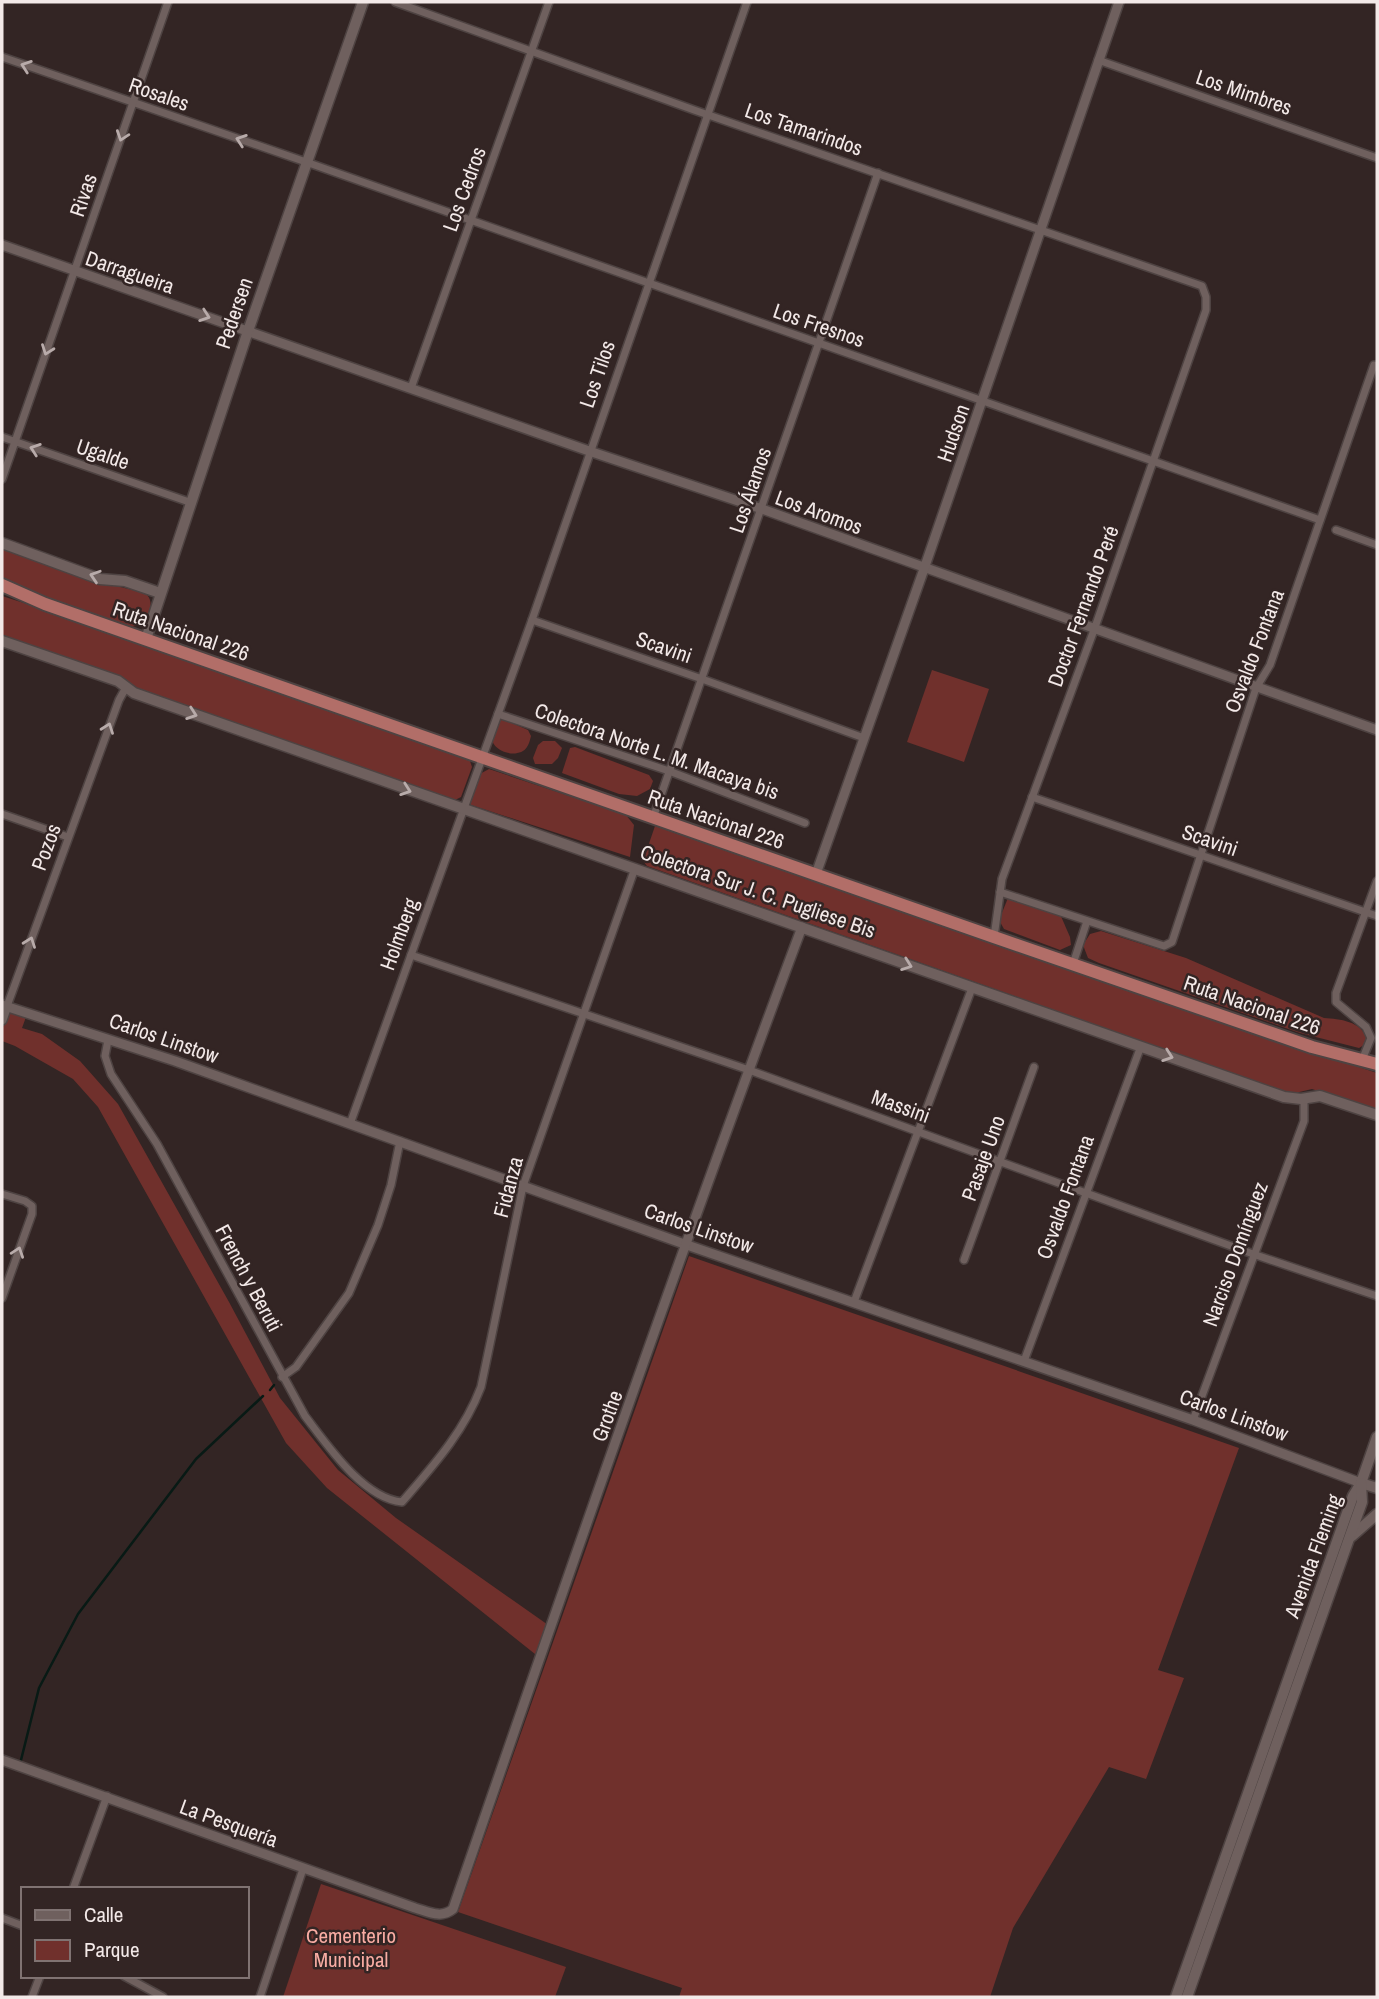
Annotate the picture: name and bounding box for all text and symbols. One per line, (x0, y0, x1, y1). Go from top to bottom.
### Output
one-way arrow (21, 60, 33, 74)
street label: Los Mimbres (1192, 62, 1296, 122)
street label: Rosales (125, 70, 193, 118)
street label: Los Tamarindos (741, 95, 867, 163)
one-way arrow (116, 129, 130, 141)
one-way arrow (236, 134, 248, 148)
street label: Los Cedros (435, 143, 493, 235)
street label: Rivas (62, 169, 104, 221)
street label: Darragueira (82, 243, 179, 301)
street label: Pedersen (208, 273, 260, 353)
street label: Los Fresnos (769, 296, 869, 354)
one-way arrow (198, 308, 210, 322)
street label: Los Tilos (572, 337, 622, 411)
one-way arrow (41, 344, 55, 356)
street label: Hudson (930, 400, 976, 466)
street label: Ugalde (72, 431, 134, 477)
one-way arrow (29, 443, 42, 457)
street label: Los Álamos (722, 443, 778, 537)
street label: Los Aromos (771, 483, 867, 541)
street label: Doctor Fernando Peré (1040, 521, 1126, 691)
one-way arrow (89, 570, 102, 584)
street label: Osvaldo Fontana (1217, 585, 1291, 717)
street label: Ruta Nacional 226 (109, 594, 253, 668)
street label: Scavini (632, 624, 696, 670)
street label: Colectora Norte L. M. Macaya bis (531, 696, 783, 806)
one-way arrow (185, 706, 197, 720)
one-way arrow (100, 723, 114, 735)
one-way arrow (400, 781, 412, 795)
street label: Ruta Nacional 226 (644, 782, 788, 856)
street label: Scavini (1178, 817, 1242, 863)
street label: Pozos (24, 820, 68, 874)
street label: Colectora Sur J. C. Pugliese Bis (637, 837, 879, 945)
street label: Holmberg (373, 894, 426, 974)
one-way arrow (22, 937, 36, 949)
one-way arrow (901, 956, 913, 970)
street label: Ruta Nacional 226 (1180, 968, 1324, 1042)
street label: Carlos Linstow (105, 1006, 223, 1070)
one-way arrow (1162, 1048, 1174, 1062)
street label: Massini (868, 1082, 934, 1130)
street label: Pasaje Uno (954, 1111, 1012, 1205)
street label: Osvaldo Fontana (1029, 1130, 1101, 1263)
street label: Fidanza (486, 1153, 530, 1221)
street label: Narciso Domínguez (1195, 1177, 1275, 1330)
street label: Carlos Linstow (640, 1196, 758, 1260)
street label: French y Beruti (209, 1219, 289, 1337)
one-way arrow (10, 1247, 24, 1259)
street label: Carlos Linstow (1176, 1382, 1293, 1448)
street label: Grothe (584, 1386, 630, 1446)
street label: Avenida Fleming (1277, 1490, 1349, 1623)
street label: La Pesquería (176, 1792, 282, 1854)
legend (21, 1887, 248, 1978)
text: Calle (84, 1900, 123, 1929)
park label: Cementerio Municipal (306, 1921, 396, 1974)
text: Parque (84, 1935, 140, 1964)

